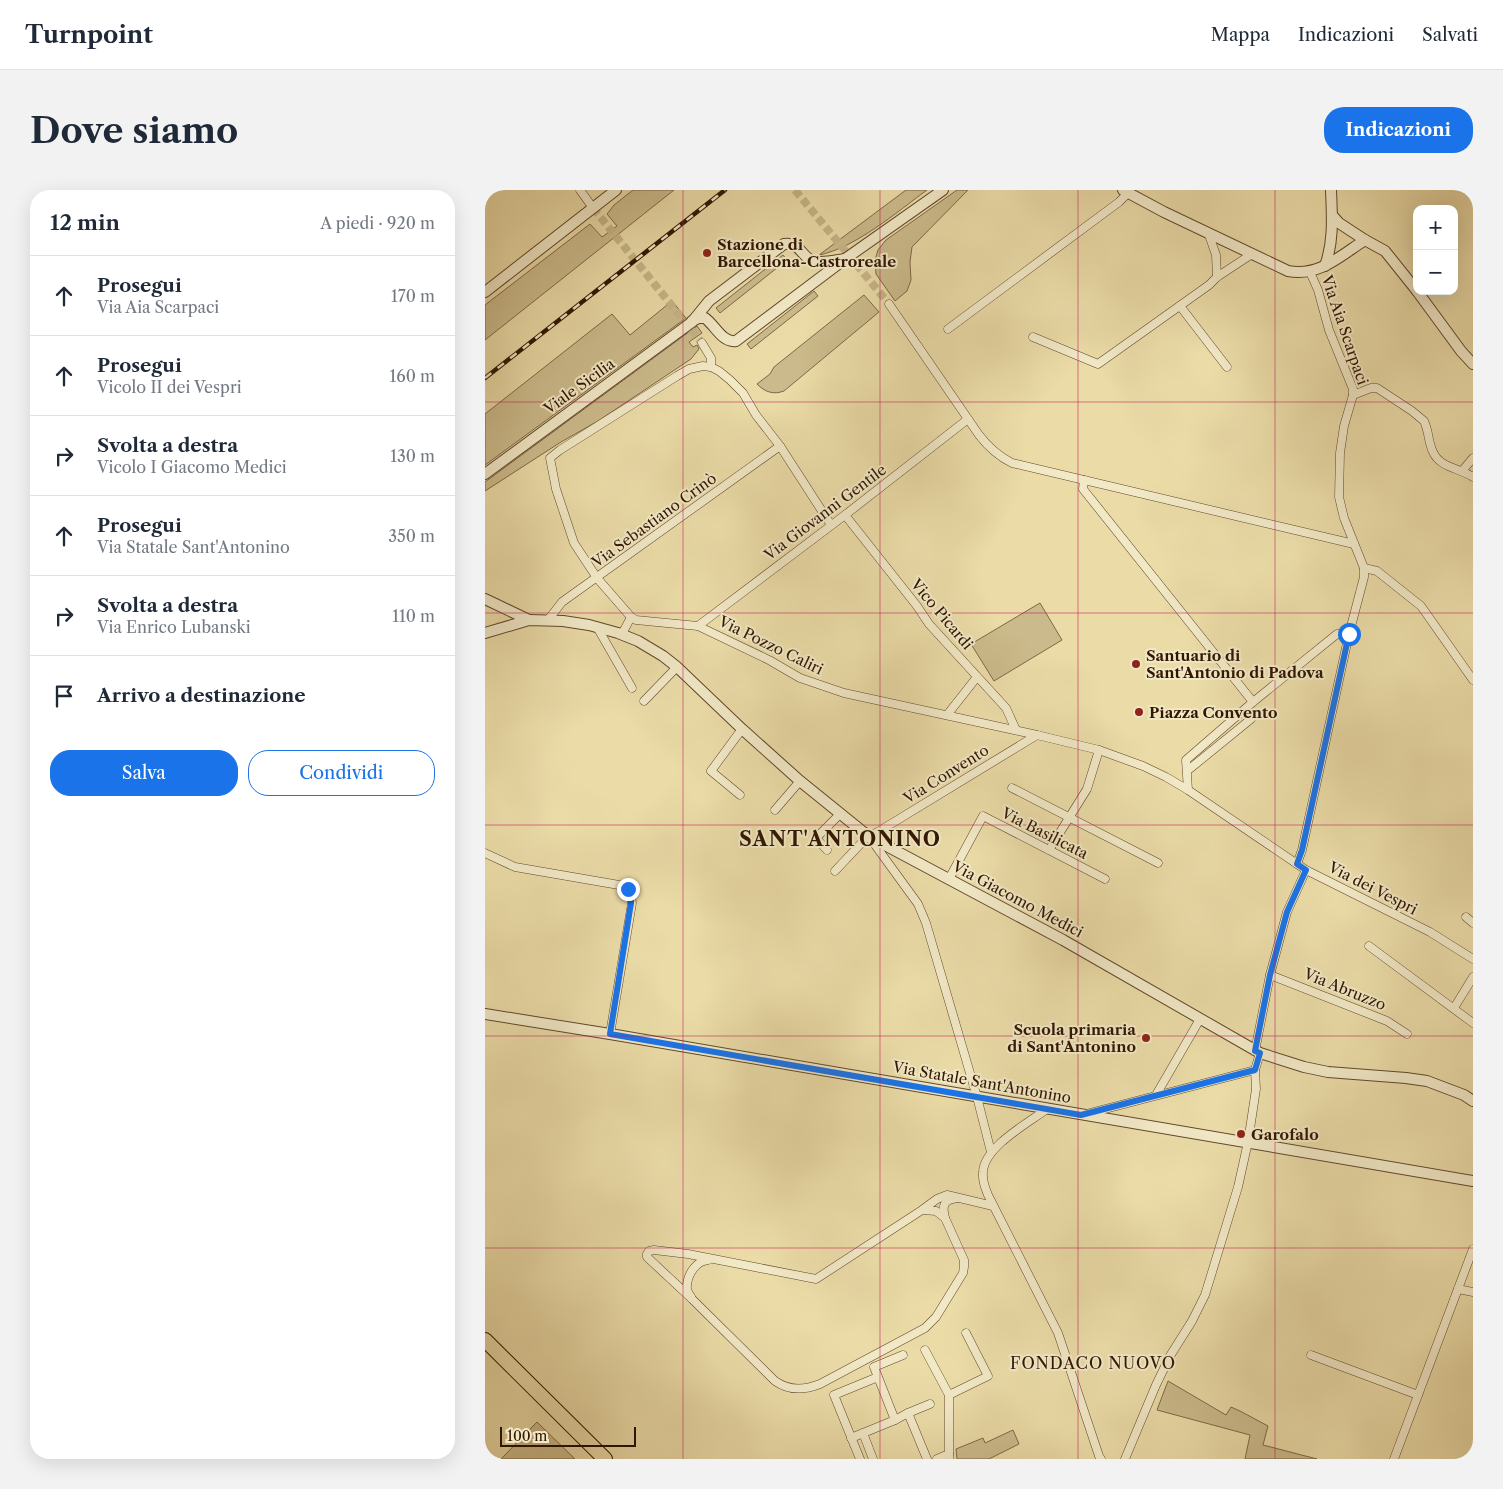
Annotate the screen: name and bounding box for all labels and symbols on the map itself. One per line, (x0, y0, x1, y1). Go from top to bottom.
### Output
place label: Stazione di Barcellona-Castroreale (717, 235, 896, 271)
marker: Stazione di Barcellona-Castroreale (701, 247, 713, 259)
street label: Via Aia Scarpaci (1317, 272, 1373, 388)
street label: Viale Sicilia (539, 354, 618, 419)
street label: Via Giovanni Gentile (759, 460, 890, 565)
street label: Via Sebastiano Crinò (587, 468, 720, 572)
street label: Vico Picardi (906, 574, 977, 654)
street label: Via Pozzo Caliri (715, 611, 827, 679)
route start (1338, 623, 1361, 646)
place label: Santuario di Sant'Antonio di Padova (1146, 646, 1324, 682)
marker: Santuario di Sant'Antonio di Padova (1130, 658, 1142, 670)
place label: Piazza Convento (1149, 703, 1278, 722)
marker: Piazza Convento (1133, 706, 1145, 718)
street label: Via Convento (899, 740, 992, 808)
street label: Via Basilicata (998, 803, 1092, 863)
district label: SANT'ANTONINO (739, 827, 941, 851)
street label: Via Giacomo Medici (949, 856, 1087, 942)
street label: Via dei Vespri (1324, 857, 1421, 919)
route end (617, 878, 640, 901)
street label: Via Abruzzo (1300, 964, 1389, 1014)
place label: Scuola primaria di Sant'Antonino (1007, 1020, 1136, 1056)
marker: Scuola primaria di Sant'Antonino (1140, 1032, 1152, 1044)
street label: Via Statale Sant'Antonino (890, 1057, 1073, 1107)
place label: Garofalo (1251, 1125, 1319, 1144)
marker: Garofalo (1235, 1128, 1247, 1140)
district label: FONDACO NUOVO (1010, 1353, 1176, 1373)
scale bar (500, 1424, 636, 1447)

